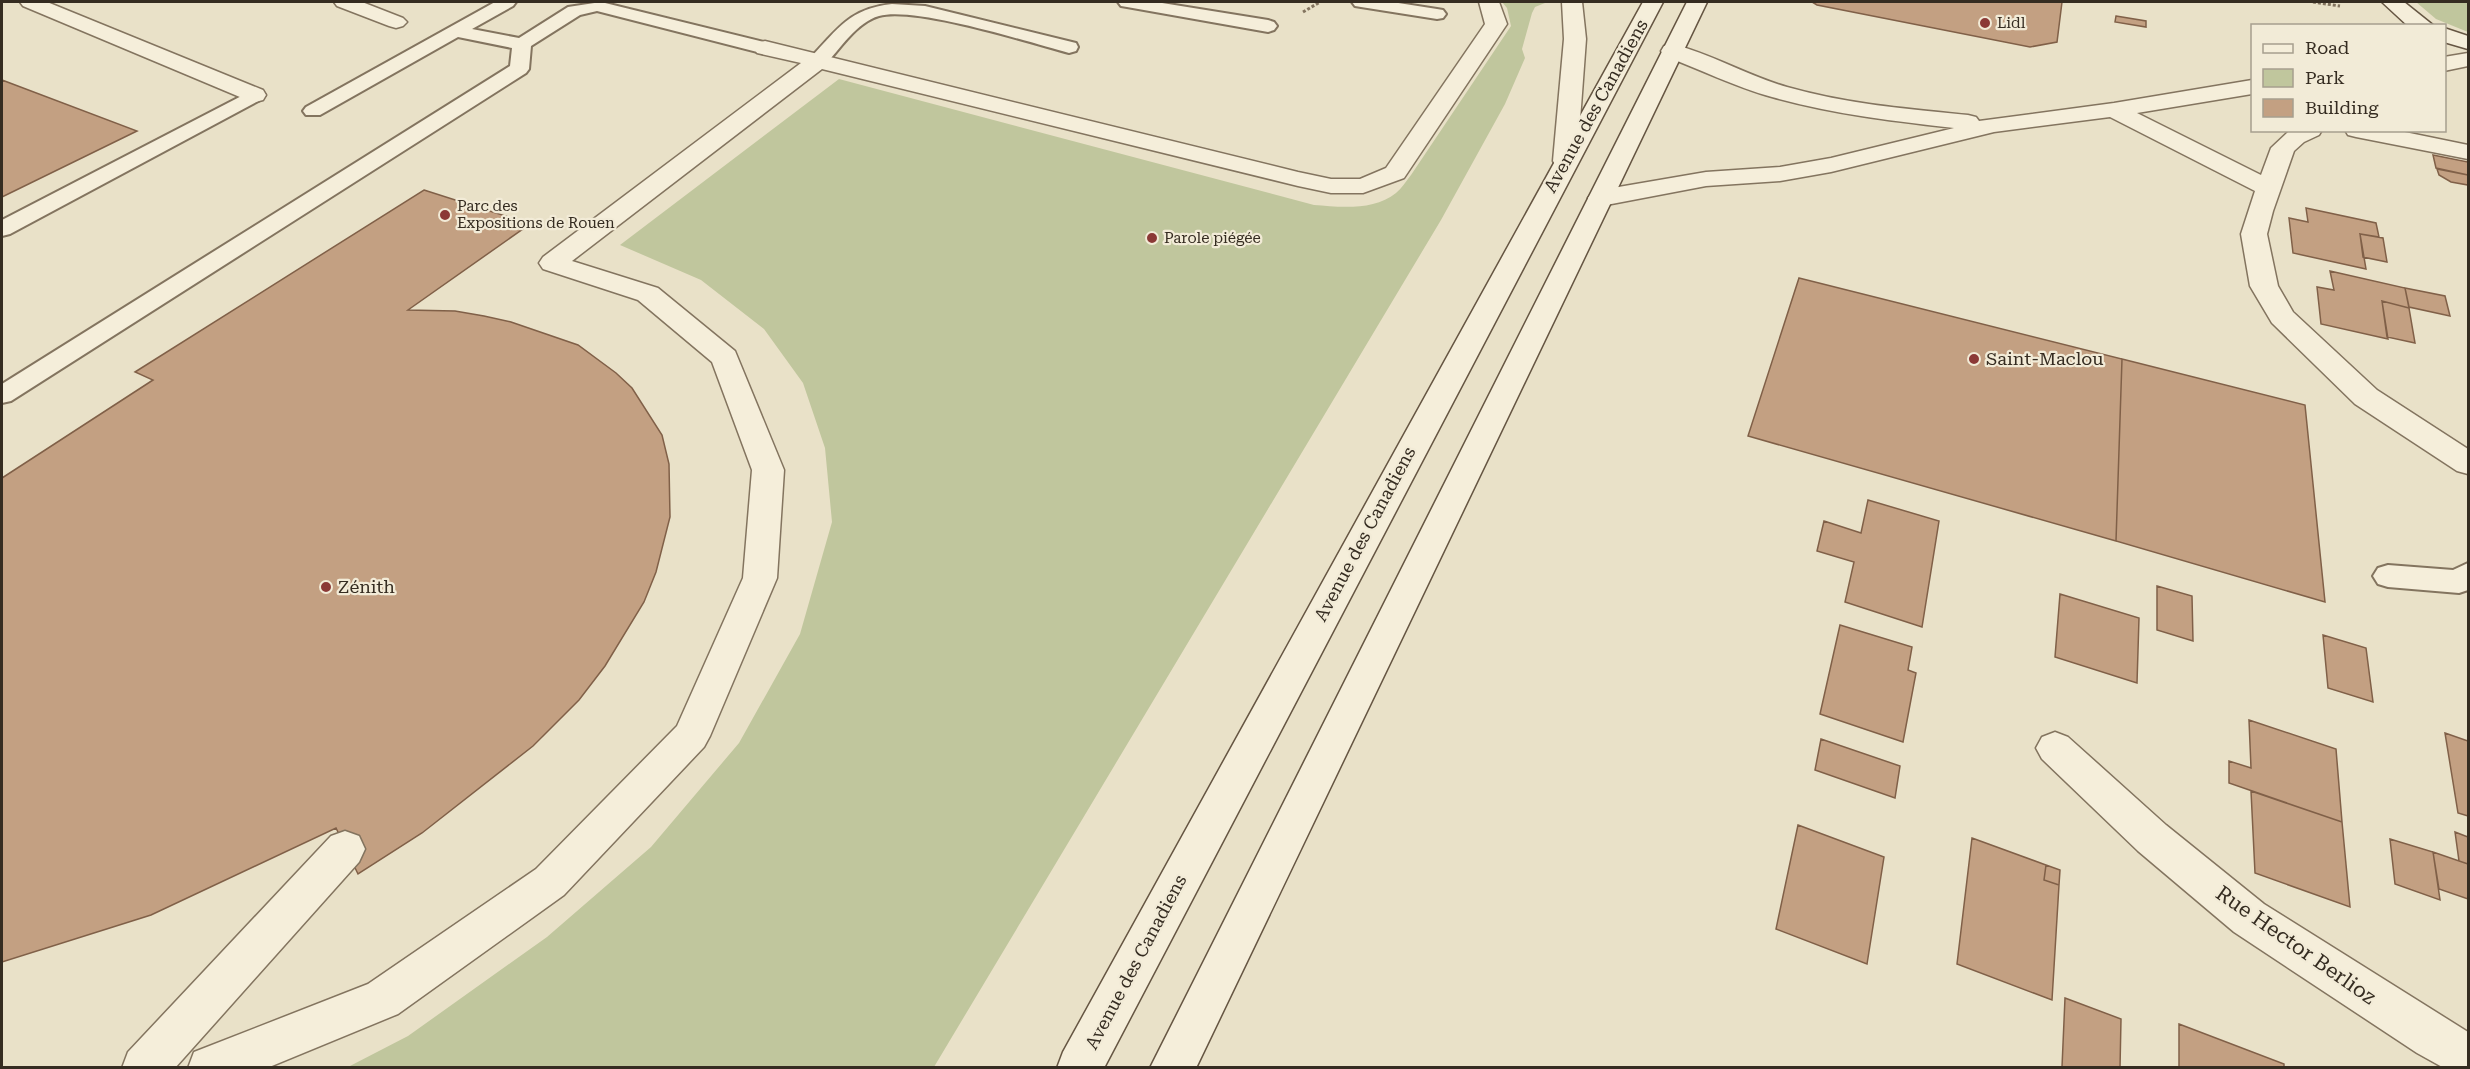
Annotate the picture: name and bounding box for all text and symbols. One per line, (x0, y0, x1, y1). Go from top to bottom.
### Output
place label: Lidl (1997, 14, 2026, 32)
street label: Avenue des Canadiens (1539, 15, 1652, 196)
marker: Lidl (1978, 16, 1992, 30)
legend (2251, 24, 2446, 132)
text: Road (2305, 37, 2350, 58)
text: Park (2305, 67, 2345, 88)
text: Building (2305, 97, 2379, 118)
place label: Parc des Expositions de Rouen (457, 197, 615, 232)
marker: Parc des Expositions de Rouen (438, 208, 452, 222)
place label: Parole piégée (1164, 229, 1261, 247)
marker: Parole piégée (1145, 231, 1159, 245)
place label: Saint-Maclou (1986, 348, 2104, 369)
marker: Saint-Maclou (1967, 352, 1981, 366)
street label: Avenue des Canadiens (1310, 443, 1420, 625)
place label: Zénith (338, 576, 395, 597)
marker: Zénith (319, 580, 333, 594)
street label: Avenue des Canadiens (1081, 871, 1191, 1053)
street label: Rue Hector Berlioz (2211, 881, 2381, 1009)

